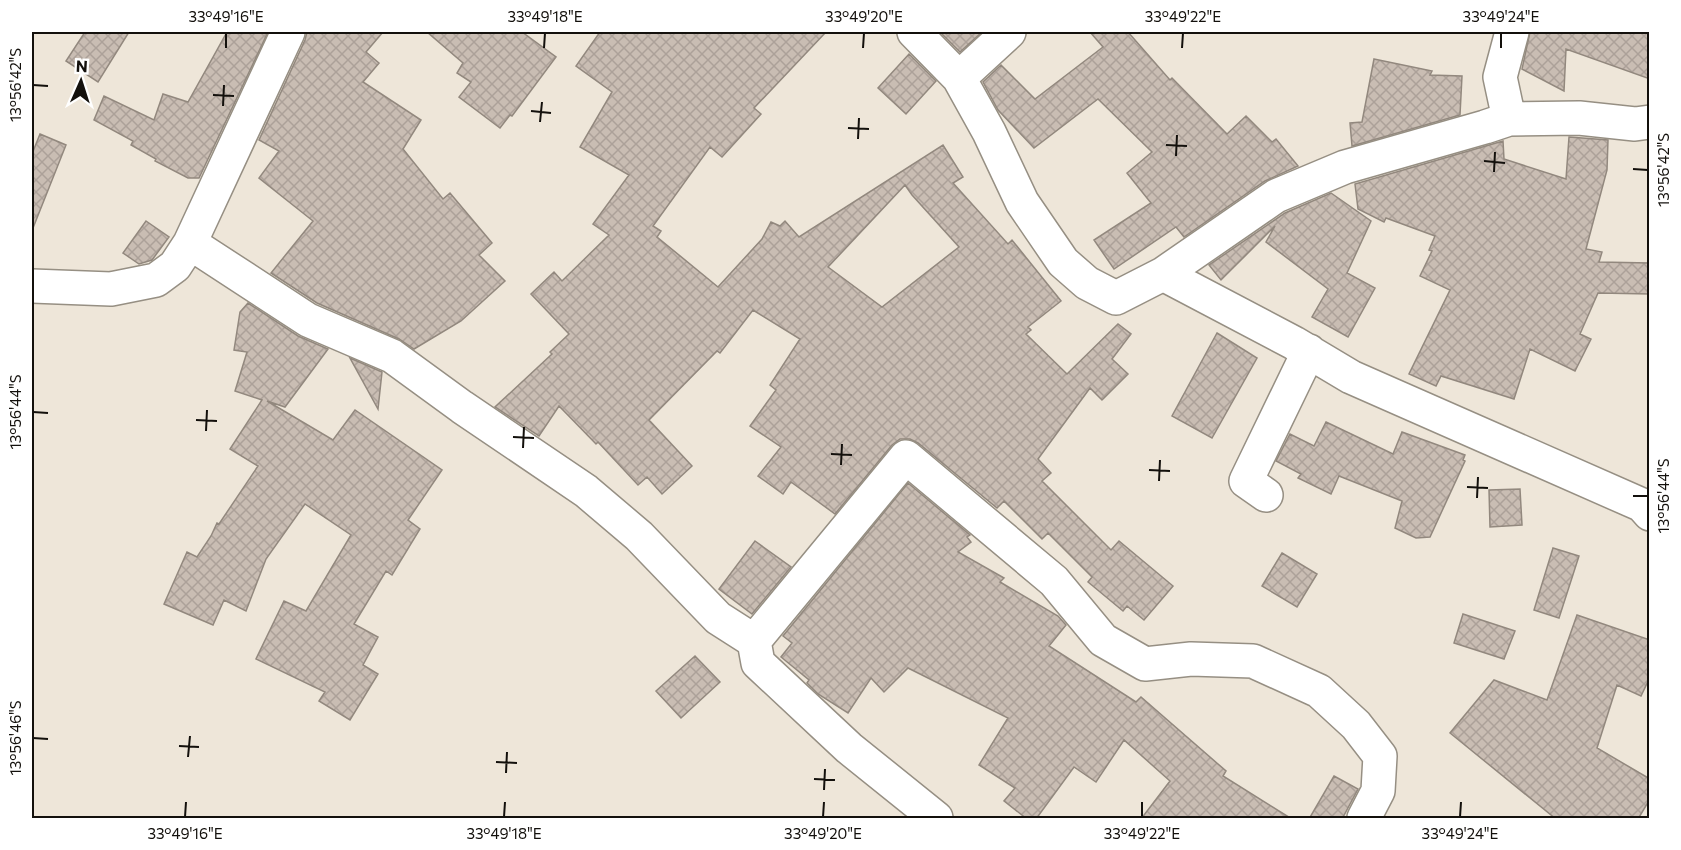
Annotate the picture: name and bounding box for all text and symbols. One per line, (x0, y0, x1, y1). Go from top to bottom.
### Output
text: 33°49'16"E (188, 7, 264, 25)
text: 33°49'18"E (507, 7, 583, 25)
text: 33°49'20"E (825, 7, 903, 25)
text: 33°49'22"E (1145, 7, 1221, 25)
text: 33°49'24"E (1463, 7, 1539, 25)
text: 13°56'42"S (6, 48, 24, 122)
north arrow (51, 51, 111, 111)
text: N (75, 56, 88, 75)
text: 13°56'42"S (1654, 133, 1672, 207)
text: 13°56'44"S (6, 374, 24, 450)
text: 13°56'44"S (1654, 458, 1672, 534)
text: 13°56'46"S (6, 700, 24, 776)
text: 33°49'16"E (147, 824, 223, 842)
text: 33°49'18"E (466, 824, 542, 842)
text: 33°49'20"E (784, 824, 862, 842)
text: 33°49'22"E (1104, 824, 1180, 842)
text: 33°49'24"E (1422, 824, 1498, 842)

